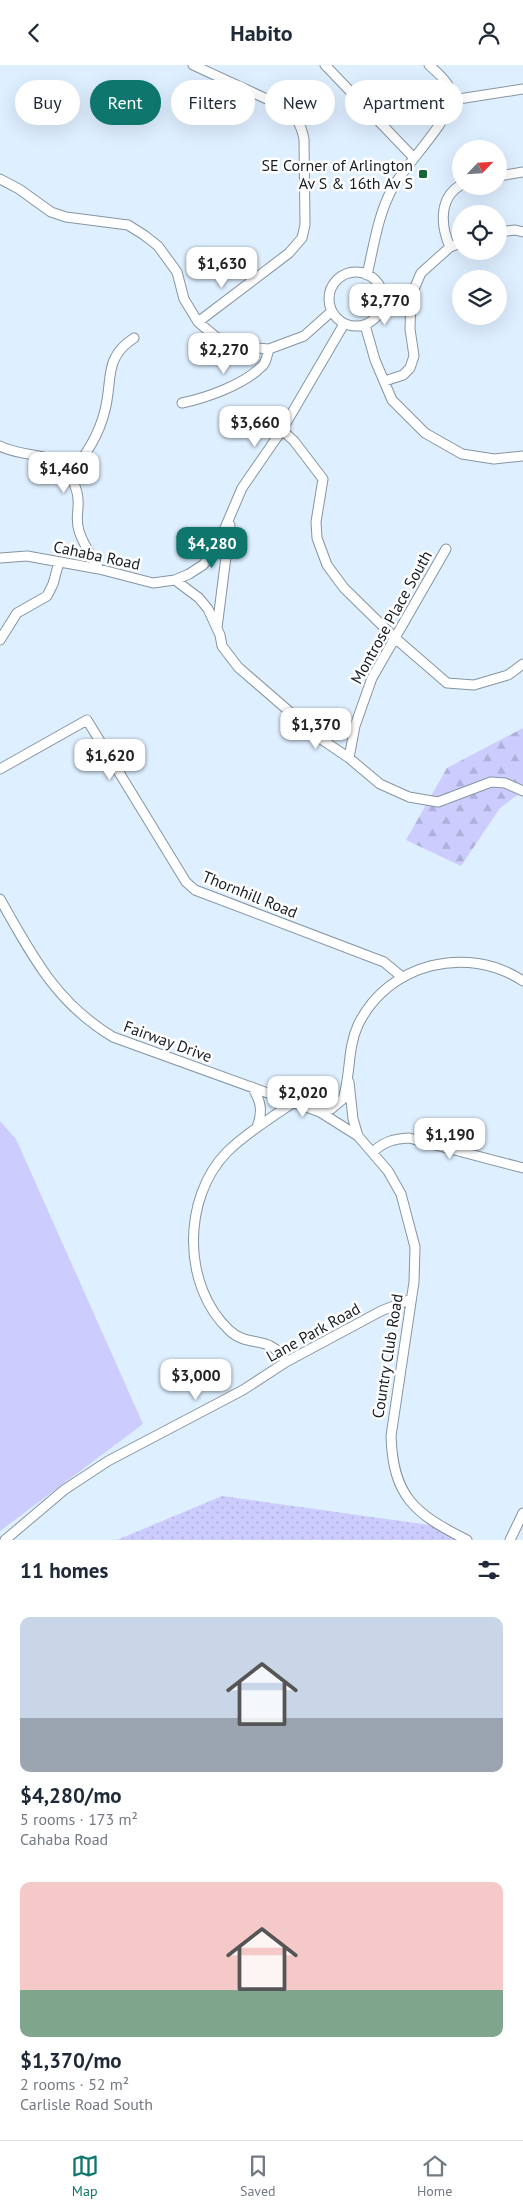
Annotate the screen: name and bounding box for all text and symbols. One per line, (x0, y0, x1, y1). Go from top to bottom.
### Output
icon: back (20, 19, 48, 47)
text: Habito (230, 19, 293, 47)
icon: person (475, 19, 503, 47)
chip: Buy (15, 80, 80, 125)
chip: Rent (90, 80, 161, 125)
chip: Filters (171, 80, 255, 125)
chip: New (265, 80, 335, 125)
chip: Apartment (345, 80, 463, 125)
north arrow (452, 140, 508, 195)
map controls (452, 140, 507, 325)
place label: SE Corner of Arlington Av S & 16th Av S (262, 155, 413, 193)
marker: SE Corner of Arlington Av S & 16th Av S (417, 168, 429, 180)
button: locate (452, 205, 507, 260)
pin: $1,630 (181, 247, 263, 289)
text: $1,630 (197, 253, 247, 273)
button: layers (452, 270, 507, 325)
pin: $2,770 (344, 283, 426, 326)
text: $2,770 (360, 290, 410, 310)
pin: $2,270 (183, 333, 265, 375)
text: $2,270 (199, 339, 249, 359)
pin: $3,660 (214, 405, 296, 448)
text: $3,660 (230, 412, 280, 432)
pin: $1,460 (23, 451, 105, 494)
text: $1,460 (39, 458, 89, 478)
pin: $4,280 (171, 527, 253, 569)
text: $4,280 (187, 533, 237, 553)
street label: Cahaba Road (52, 536, 142, 574)
street label: Montrose Place South (346, 547, 436, 687)
pin: $1,370 (275, 707, 357, 750)
text: $1,370 (291, 714, 341, 734)
pin: $1,620 (69, 739, 151, 781)
text: $1,620 (85, 745, 135, 765)
street label: Thornhill Road (199, 866, 301, 922)
street label: Fairway Drive (121, 1016, 215, 1066)
pin: $2,020 (262, 1075, 344, 1118)
text: $2,020 (278, 1082, 328, 1102)
pin: $1,190 (409, 1117, 491, 1160)
text: $1,190 (425, 1124, 475, 1144)
street label: Country Club Road (367, 1292, 407, 1420)
street label: Lane Park Road (263, 1298, 363, 1366)
pin: $3,000 (155, 1359, 237, 1401)
text: $3,000 (171, 1365, 221, 1385)
icon: filters (475, 1556, 503, 1584)
text: 11 homes (20, 1557, 108, 1584)
icon: home (217, 1649, 307, 1739)
text: $4,280/mo (20, 1782, 122, 1809)
text: 5 rooms · 173 m² (20, 1809, 138, 1829)
text: Cahaba Road (20, 1829, 108, 1849)
icon: home (217, 1914, 307, 2004)
text: $1,370/mo (20, 2047, 122, 2074)
text: 2 rooms · 52 m² (20, 2074, 129, 2094)
text: Carlisle Road South (20, 2094, 153, 2114)
tab: Map (71, 2152, 99, 2200)
tab: Saved (240, 2152, 276, 2200)
tab: Home (417, 2152, 452, 2200)

